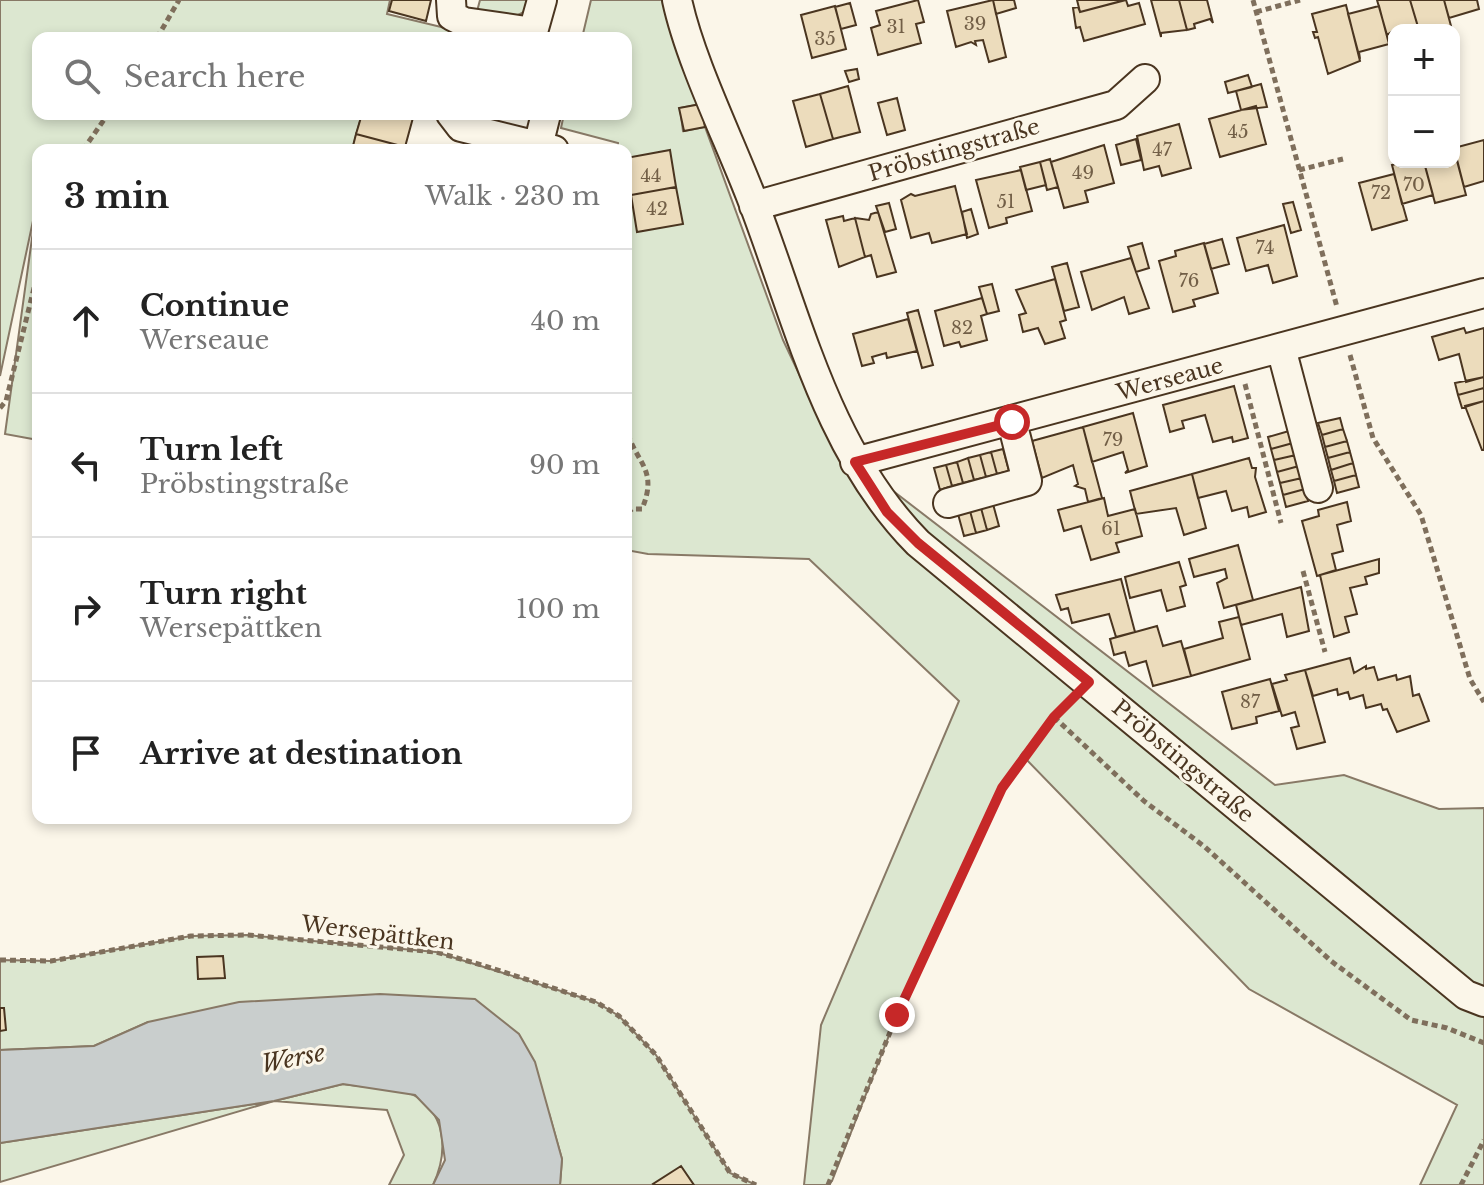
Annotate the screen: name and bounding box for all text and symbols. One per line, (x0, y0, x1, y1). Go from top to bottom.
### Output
house number: 39 (964, 13, 986, 35)
house number: 31 (886, 16, 906, 38)
map controls (1388, 24, 1460, 168)
button: + (1388, 24, 1460, 96)
house number: 35 (814, 28, 836, 50)
search box (32, 32, 632, 120)
icon: search (60, 54, 104, 98)
text: Search here (124, 58, 305, 95)
button: − (1388, 96, 1460, 168)
street label: Pröbstingstraße (865, 113, 1043, 187)
house number: 45 (1228, 121, 1248, 143)
house number: 47 (1152, 139, 1173, 161)
house number: 49 (1072, 162, 1094, 184)
house number: 44 (640, 165, 662, 187)
house number: 70 (1403, 174, 1425, 196)
text: 3 min (64, 175, 169, 217)
text: Walk · 230 m (425, 180, 600, 212)
house number: 72 (1371, 182, 1391, 204)
house number: 51 (997, 191, 1015, 213)
house number: 42 (646, 198, 668, 220)
house number: 74 (1255, 237, 1275, 259)
house number: 76 (1179, 270, 1199, 292)
text: Continue (140, 287, 289, 324)
icon: ahead (64, 299, 108, 343)
text: 40 m (531, 305, 600, 337)
house number: 82 (951, 317, 973, 339)
text: Werseaue (140, 324, 269, 356)
street label: Werseaue (1113, 352, 1226, 406)
route start (994, 404, 1030, 440)
house number: 79 (1103, 429, 1123, 451)
text: Turn left (140, 431, 283, 468)
icon: left (64, 443, 108, 487)
text: 90 m (529, 449, 600, 481)
text: Pröbstingstraße (140, 468, 349, 500)
house number: 61 (1101, 518, 1121, 540)
text: Turn right (140, 575, 307, 612)
icon: right (64, 587, 108, 631)
text: 100 m (516, 593, 600, 625)
text: Wersepättken (140, 612, 322, 644)
house number: 87 (1240, 691, 1261, 713)
street label: Pröbstingstraße (1107, 694, 1259, 828)
icon: arrive (64, 731, 108, 775)
text: Arrive at destination (140, 735, 463, 772)
street label: Wersepättken (299, 910, 456, 956)
route end (879, 997, 915, 1033)
water label: Werse (259, 1038, 327, 1078)

